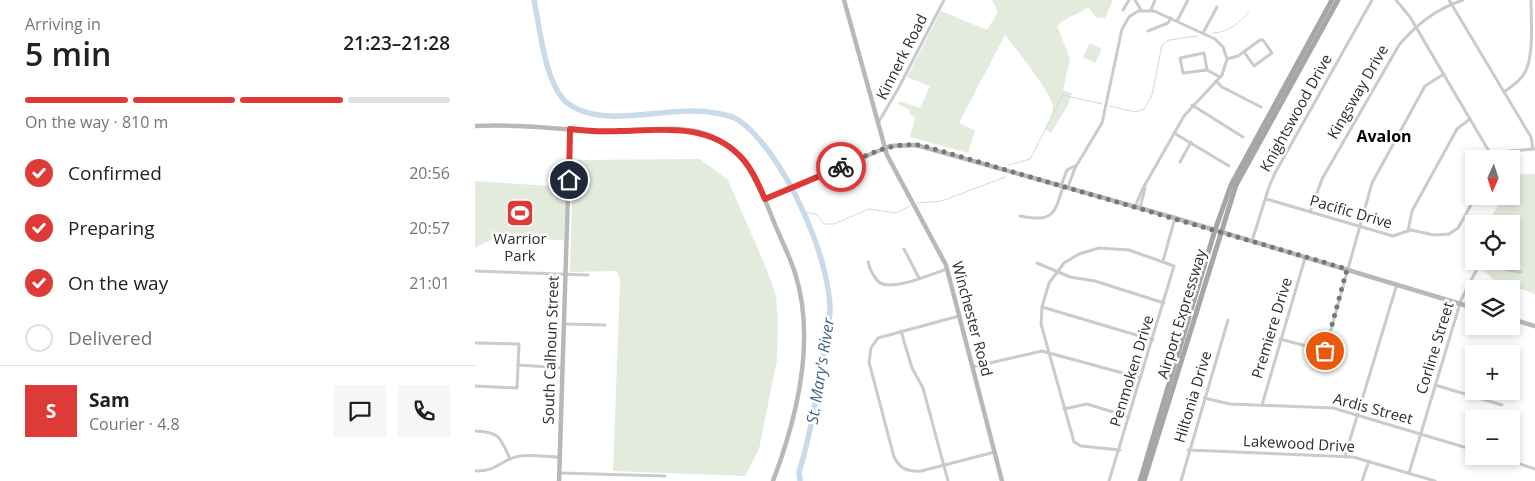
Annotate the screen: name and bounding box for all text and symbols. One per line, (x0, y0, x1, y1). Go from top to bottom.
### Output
street label: Kinnerk Road (871, 10, 931, 103)
text: Arriving in (25, 13, 101, 35)
text: 21:23–21:28 (343, 30, 450, 56)
text: 5 min (25, 32, 111, 75)
street label: Kingsway Drive (1322, 41, 1392, 142)
street label: Knightswood Drive (1255, 50, 1336, 175)
text: On the way · 810 m (25, 111, 168, 133)
district label: Avalon (1356, 125, 1412, 147)
courier (816, 142, 866, 192)
north arrow (1465, 150, 1520, 205)
map controls (1465, 150, 1520, 465)
icon: bike (827, 153, 855, 181)
icon: check (25, 159, 53, 187)
pin (548, 159, 590, 201)
text: Confirmed (68, 160, 162, 186)
text: 20:56 (409, 162, 450, 184)
icon: home (555, 166, 583, 194)
street label: Pacific Drive (1308, 190, 1395, 232)
sports icon: Warrior Park (505, 198, 535, 228)
icon: check (25, 214, 53, 242)
text: Preparing (68, 215, 155, 241)
button: locate (1465, 215, 1520, 270)
text: 20:57 (409, 217, 450, 239)
place label: Warrior Park (493, 228, 547, 265)
street label: Airport Expressway (1152, 246, 1210, 381)
street label: Winchester Road (948, 259, 998, 379)
icon: check (25, 269, 53, 297)
text: On the way (68, 270, 168, 296)
text: 21:01 (409, 272, 450, 294)
street label: South Calhoun Street (537, 275, 563, 425)
street label: Premiere Drive (1246, 275, 1296, 381)
button: layers (1465, 280, 1520, 335)
street label: Corline Street (1411, 299, 1458, 396)
street label: Penmoken Drive (1105, 312, 1158, 429)
water label: St. Mary's River (801, 316, 839, 426)
text: Delivered (68, 325, 152, 351)
pin (1304, 330, 1346, 372)
icon: bag (1311, 337, 1339, 365)
button: + (1465, 345, 1520, 400)
street label: Hiltonia Drive (1169, 348, 1215, 445)
button: chat (334, 385, 386, 437)
button: phone (398, 385, 450, 437)
text: Sam (89, 387, 130, 413)
street label: Ardis Street (1331, 388, 1415, 428)
text: S (46, 398, 56, 424)
button: − (1465, 410, 1520, 465)
text: Courier · 4.8 (89, 413, 180, 435)
street label: Lakewood Drive (1243, 430, 1355, 456)

